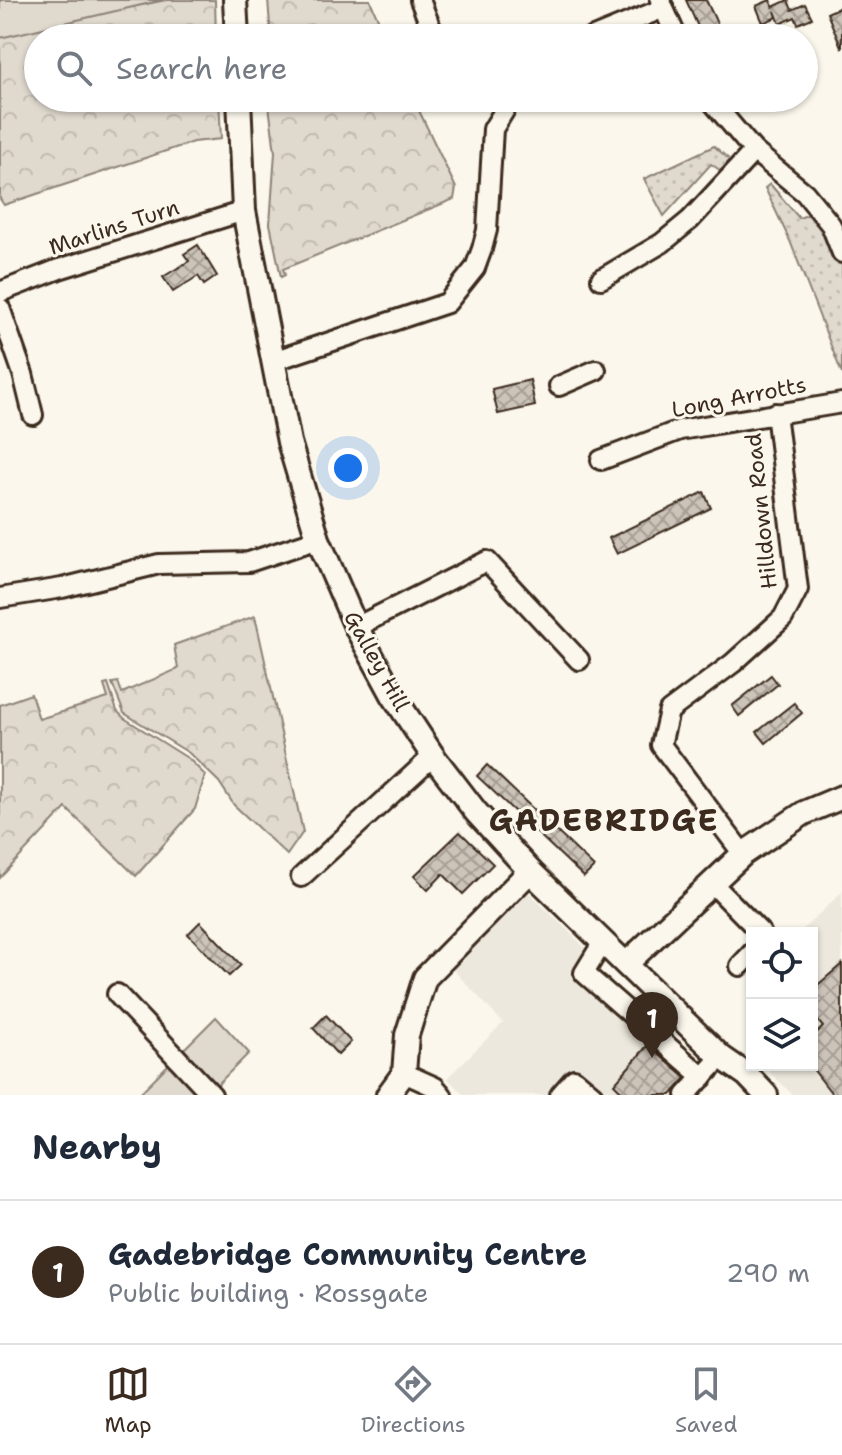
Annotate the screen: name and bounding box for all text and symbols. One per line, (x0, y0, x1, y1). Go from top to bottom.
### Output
search box (24, 24, 818, 112)
icon: search (52, 46, 96, 90)
text: Search here (116, 48, 287, 89)
street label: Marlins Turn (45, 192, 183, 262)
street label: Long Arrotts (669, 370, 809, 424)
street label: Hilldown Road (738, 432, 784, 590)
your location (328, 448, 368, 488)
street label: Galley Hill (337, 606, 417, 717)
district label: GADEBRIDGE (489, 800, 719, 841)
map controls (746, 927, 818, 1071)
button: locate (746, 927, 818, 999)
pin: 1 (626, 992, 678, 1058)
button: layers (746, 999, 818, 1071)
text: Nearby (32, 1124, 162, 1170)
text: Gadebridge Community Centre (108, 1234, 587, 1275)
text: 1 (52, 1255, 64, 1290)
text: 290 m (726, 1255, 810, 1290)
text: Public building · Rossgate (108, 1275, 429, 1310)
tab: Map (105, 1362, 152, 1439)
tab: Directions (361, 1362, 466, 1439)
tab: Saved (675, 1362, 737, 1439)

